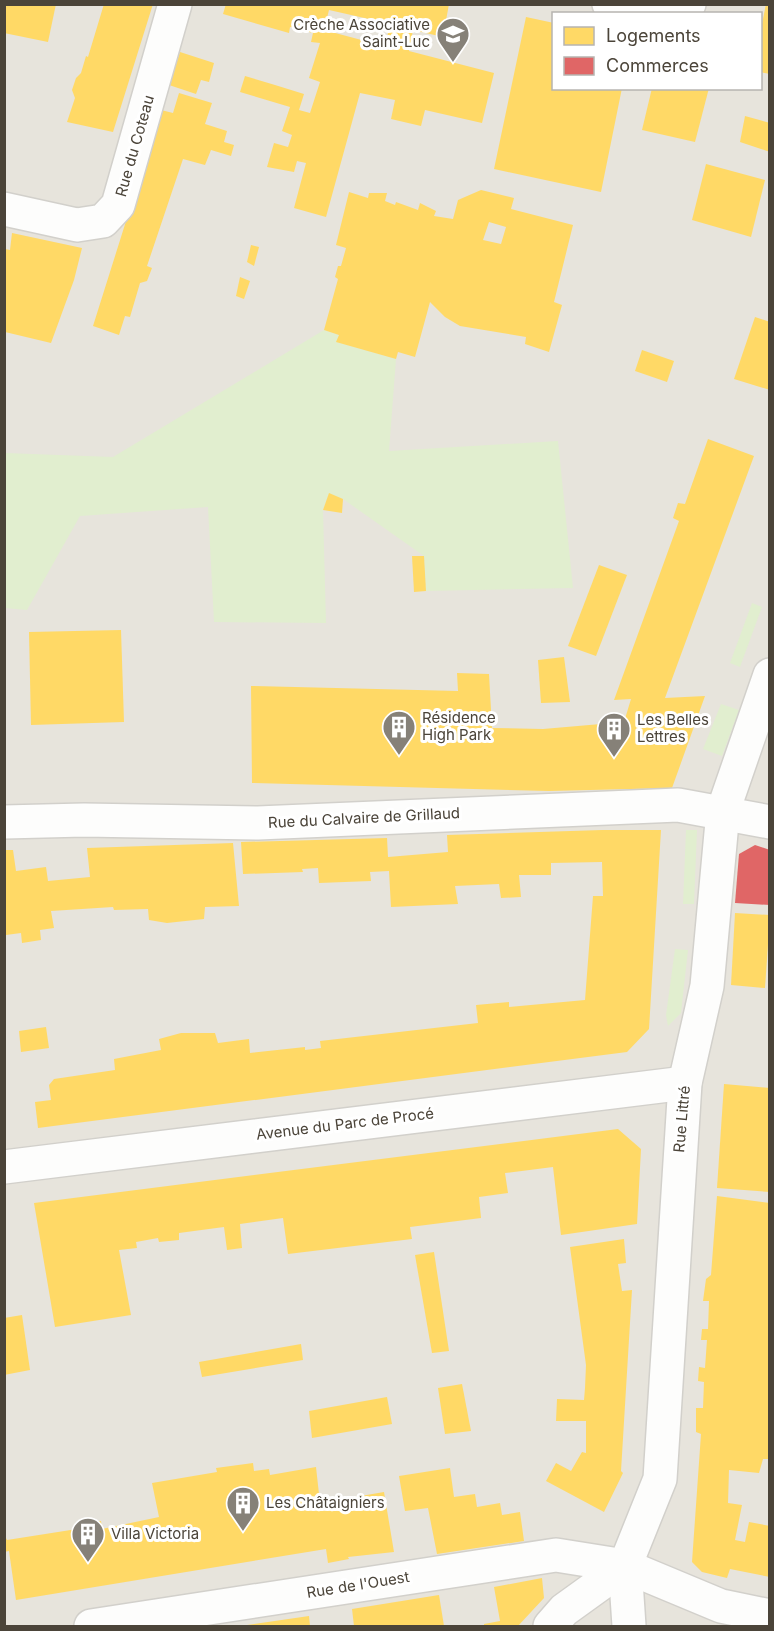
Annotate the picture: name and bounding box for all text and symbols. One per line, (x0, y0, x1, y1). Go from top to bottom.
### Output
legend (552, 12, 762, 90)
place label: Crèche Associative Saint-Luc (293, 15, 430, 51)
school or university icon: Crèche Associative Saint-Luc (435, 16, 471, 63)
text: Logements (606, 25, 701, 46)
text: Commerces (606, 55, 709, 76)
street label: Rue du Coteau (111, 93, 158, 199)
place label: Résidence High Park (422, 708, 496, 744)
building icon: Résidence High Park (381, 709, 417, 756)
place label: Les Belles Lettres (637, 710, 709, 746)
building icon: Les Belles Lettres (596, 711, 632, 758)
street label: Rue du Calvaire de Grillaud (267, 803, 460, 832)
street label: Rue Littré (669, 1085, 694, 1153)
street label: Avenue du Parc de Procé (255, 1103, 435, 1144)
building icon: Les Châtaigniers (225, 1485, 261, 1532)
place label: Les Châtaigniers (266, 1493, 385, 1512)
building icon: Villa Victoria (70, 1516, 106, 1563)
place label: Villa Victoria (111, 1524, 199, 1543)
street label: Rue de l'Ouest (305, 1567, 411, 1602)

